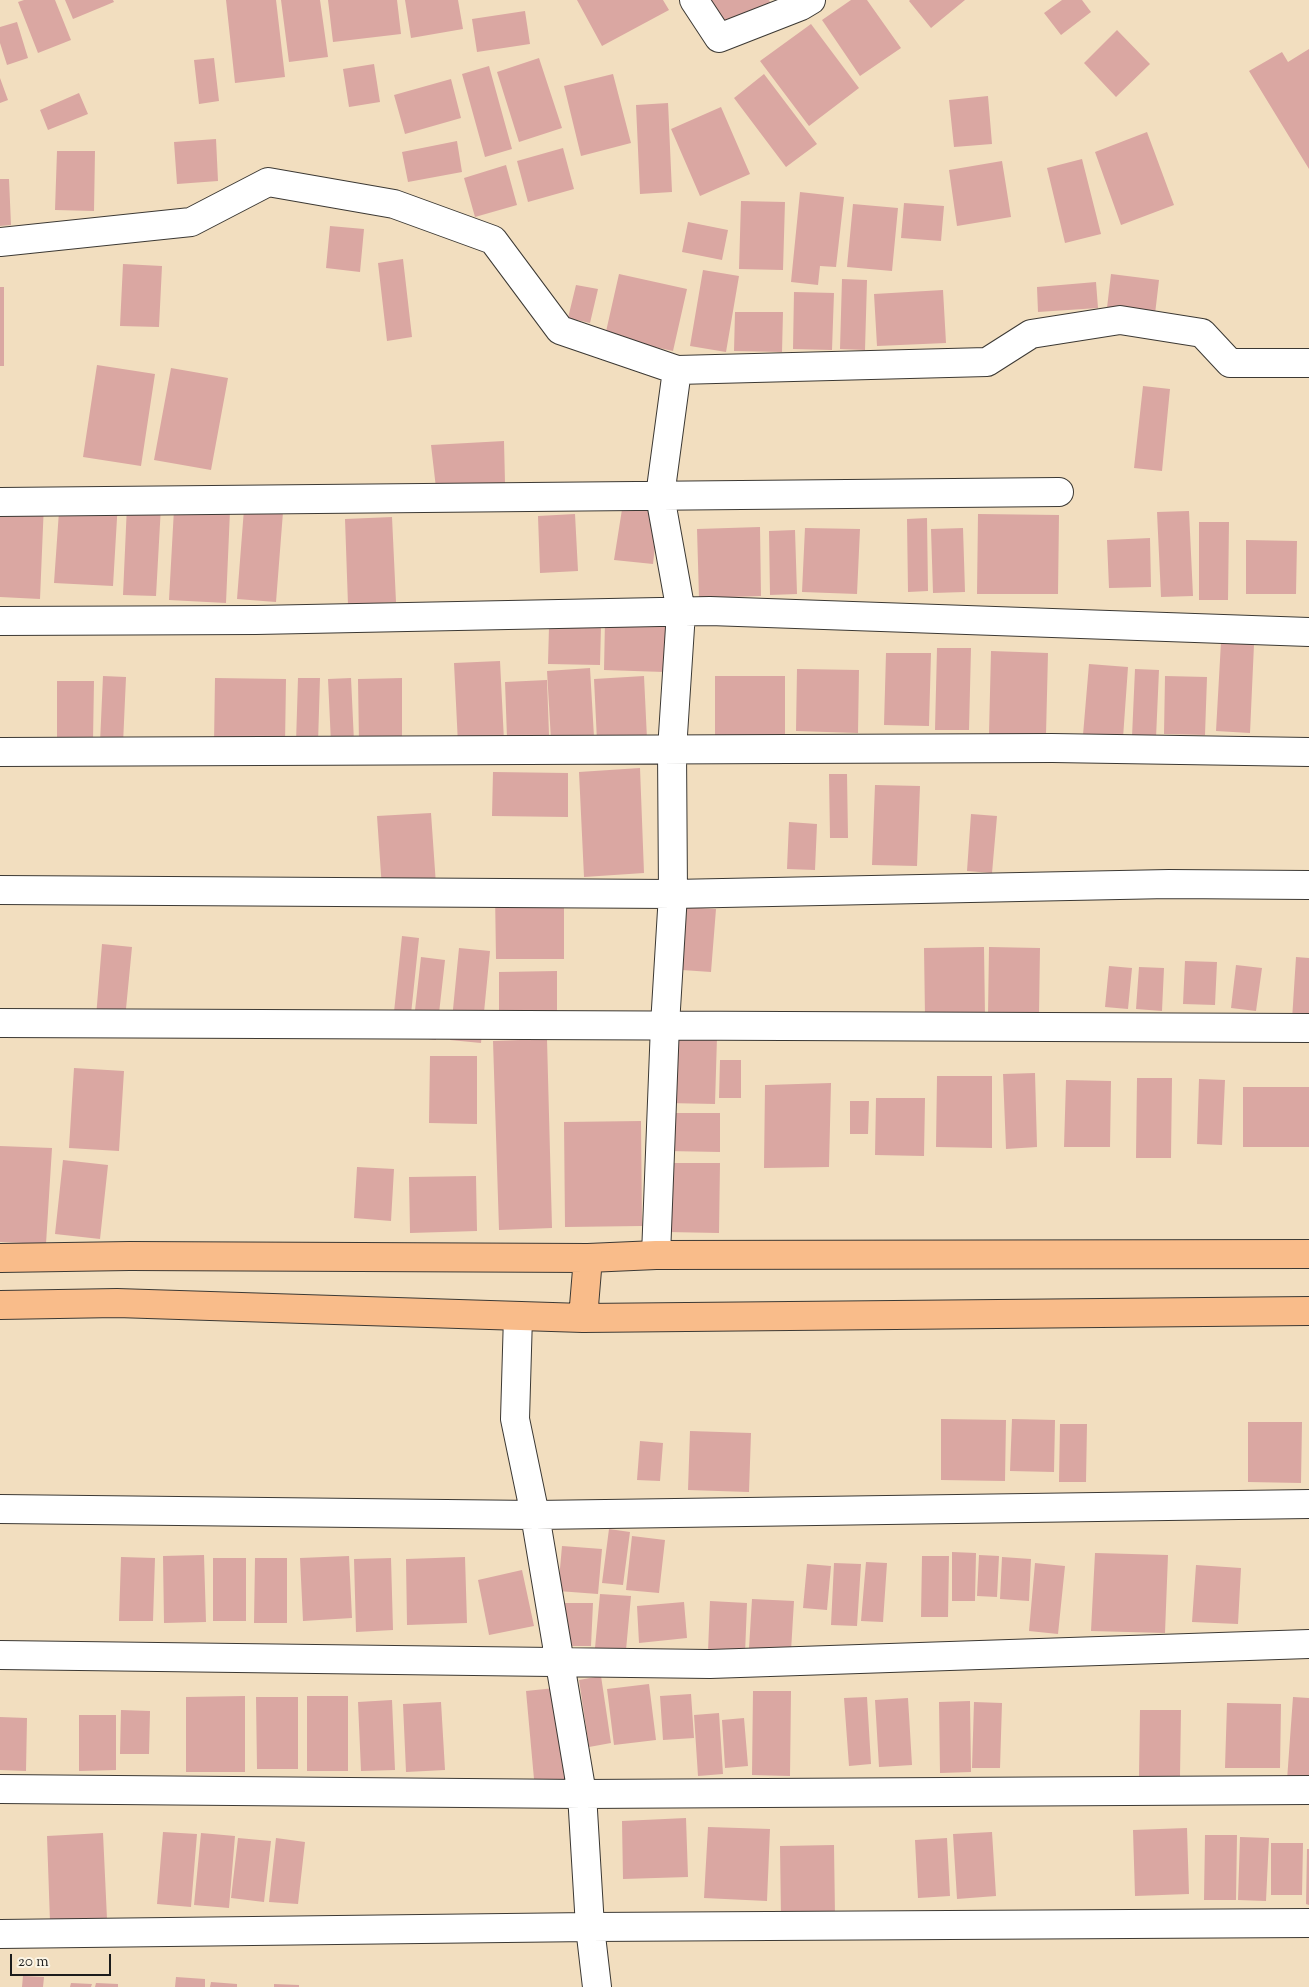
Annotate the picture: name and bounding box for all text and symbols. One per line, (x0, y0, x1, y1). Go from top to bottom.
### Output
scale bar (12, 1944, 114, 1976)
text: 20 m (18, 1952, 49, 1973)

